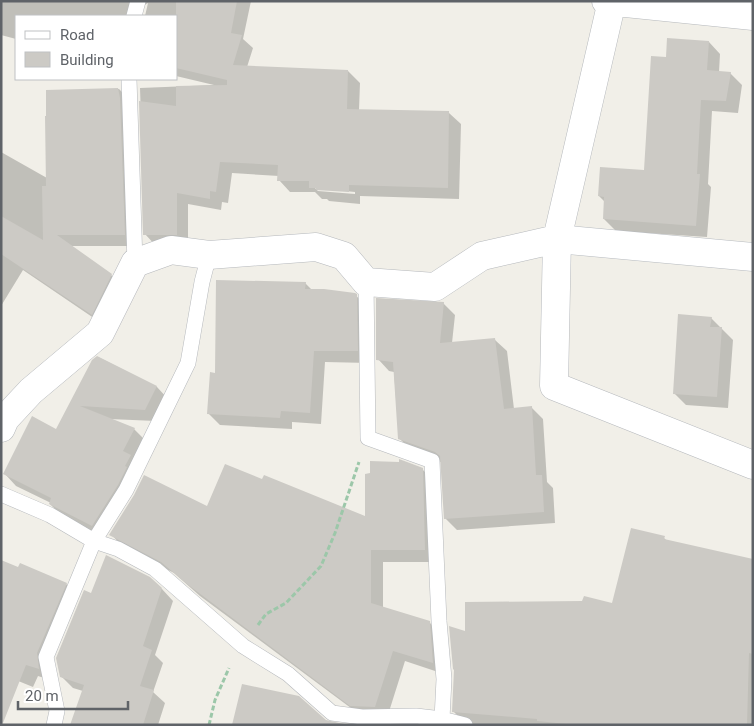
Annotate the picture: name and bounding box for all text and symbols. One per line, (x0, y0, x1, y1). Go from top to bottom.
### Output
legend (15, 15, 178, 80)
text: Road (60, 26, 94, 44)
text: Building (60, 51, 114, 69)
scale bar (18, 678, 128, 710)
text: 20 m (25, 687, 59, 705)

